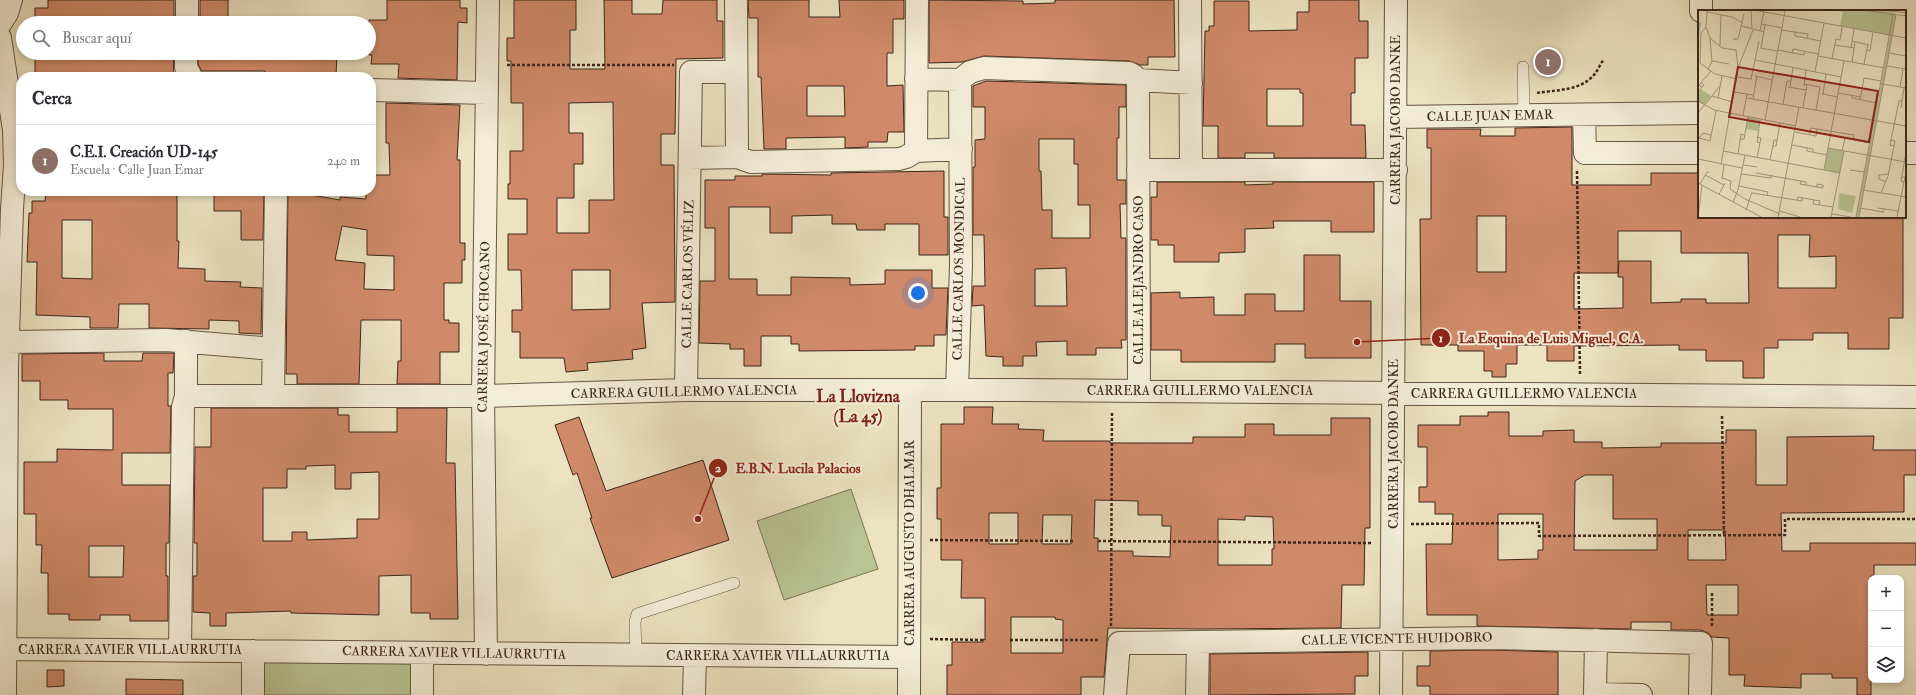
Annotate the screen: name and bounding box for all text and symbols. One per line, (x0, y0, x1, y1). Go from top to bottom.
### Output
inset map (1698, 10, 1906, 218)
search box (16, 16, 376, 60)
icon: search (30, 27, 52, 49)
text: Buscar aquí (62, 29, 131, 48)
street label: CARRERA JACOBO DANKE (1388, 35, 1404, 205)
pin: 1 (1535, 47, 1561, 77)
text: Cerca (32, 88, 72, 109)
street label: CALLE JUAN EMAR (1427, 107, 1554, 125)
text: C.E.I. Creación UD-145 (70, 143, 218, 162)
text: 1 (43, 153, 47, 169)
text: 240 m (327, 153, 360, 169)
text: Escuela · Calle Juan Emar (70, 162, 204, 178)
street label: CALLE CARLOS MONDICAL (949, 177, 969, 361)
street label: CALLE ALEJANDRO CASO (1131, 195, 1147, 365)
street label: CALLE CARLOS VÉLIZ (678, 199, 697, 348)
street label: CARRERA JOSÉ CHOCANO (474, 241, 493, 413)
your location (908, 283, 928, 303)
callout: La Esquina de Luis Miguel, C.A. (1431, 325, 1651, 351)
text: La Esquina de Luis Miguel, C.A. (1459, 330, 1644, 348)
text: 1 (1439, 331, 1443, 346)
street label: CARRERA JACOBO DANKE (1386, 359, 1402, 529)
street label: CARRERA GUILLERMO VALENCIA (571, 382, 798, 402)
street label: CARRERA GUILLERMO VALENCIA (1087, 383, 1314, 399)
district label: La Llovizna (La 45) (816, 386, 901, 428)
street label: CARRERA GUILLERMO VALENCIA (1411, 386, 1638, 402)
street label: CARRERA AUGUSTO DHALMAR (902, 439, 918, 646)
callout: E.B.N. Lucila Palacios (708, 455, 869, 481)
text: E.B.N. Lucila Palacios (735, 460, 861, 477)
text: 2 (715, 461, 721, 476)
map controls (1868, 575, 1904, 683)
button: + (1868, 575, 1904, 611)
button: − (1868, 611, 1904, 647)
street label: CALLE VICENTE HUIDOBRO (1301, 629, 1493, 649)
street label: CARRERA XAVIER VILLAURRUTIA (18, 642, 243, 658)
street label: CARRERA XAVIER VILLAURRUTIA (342, 643, 567, 663)
button: layers (1868, 647, 1904, 683)
street label: CARRERA XAVIER VILLAURRUTIA (666, 648, 891, 664)

